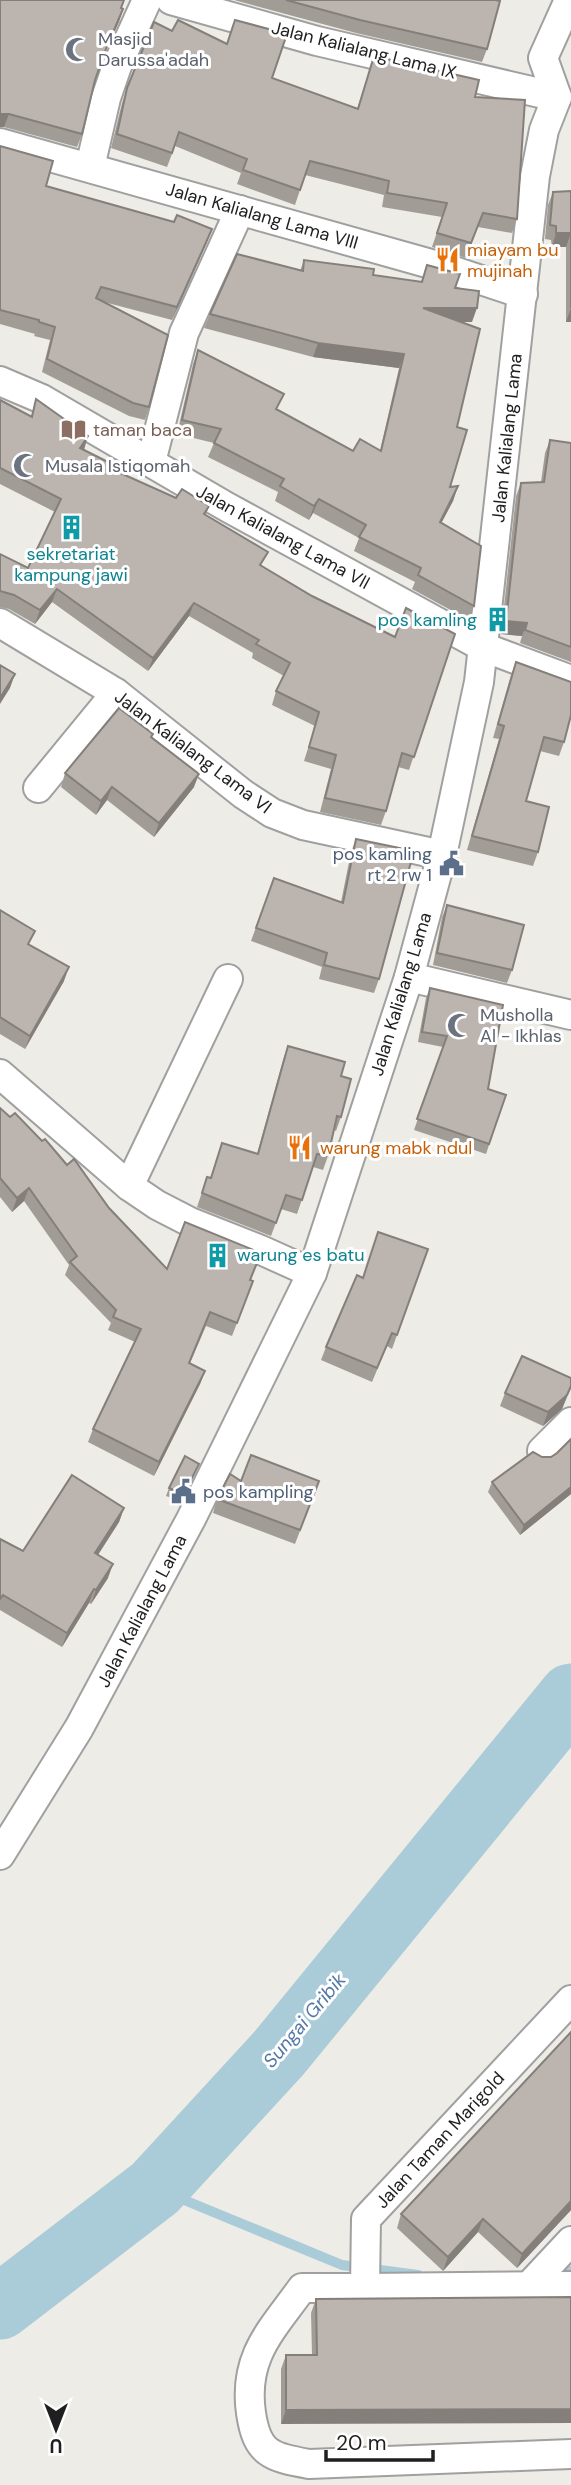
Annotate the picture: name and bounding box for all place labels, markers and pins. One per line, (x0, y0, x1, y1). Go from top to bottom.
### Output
place label: Masjid Darussa'adah (98, 27, 209, 72)
mosque icon: Masjid Darussa'adah (64, 35, 92, 63)
place label: miayam bu mujinah (467, 238, 559, 283)
restaurant icon: miayam bu mujinah (433, 246, 461, 274)
library icon: taman baca (59, 416, 87, 444)
place label: taman baca (93, 418, 192, 442)
mosque icon: Musala Istiqomah (11, 452, 39, 480)
place label: Musala Istiqomah (45, 454, 190, 478)
building icon: sekretariat kampung jawi (57, 513, 85, 541)
place label: sekretariat kampung jawi (14, 542, 128, 587)
building icon: pos kamling (483, 606, 511, 634)
place label: pos kamling (378, 608, 477, 632)
place label: pos kamling rt 2 rw 1 (333, 842, 432, 887)
public building icon: pos kamling rt 2 rw 1 (438, 850, 466, 878)
place label: Musholla Al - Ikhlas (480, 1003, 562, 1048)
mosque icon: Musholla Al - Ikhlas (446, 1011, 474, 1039)
restaurant icon: warung mabk ndul (286, 1134, 314, 1162)
place label: warung mabk ndul (320, 1136, 472, 1160)
building icon: warung es batu (203, 1241, 231, 1269)
place label: warung es batu (237, 1243, 365, 1267)
public building icon: pos kampling (169, 1478, 197, 1506)
place label: pos kampling (203, 1480, 314, 1504)

